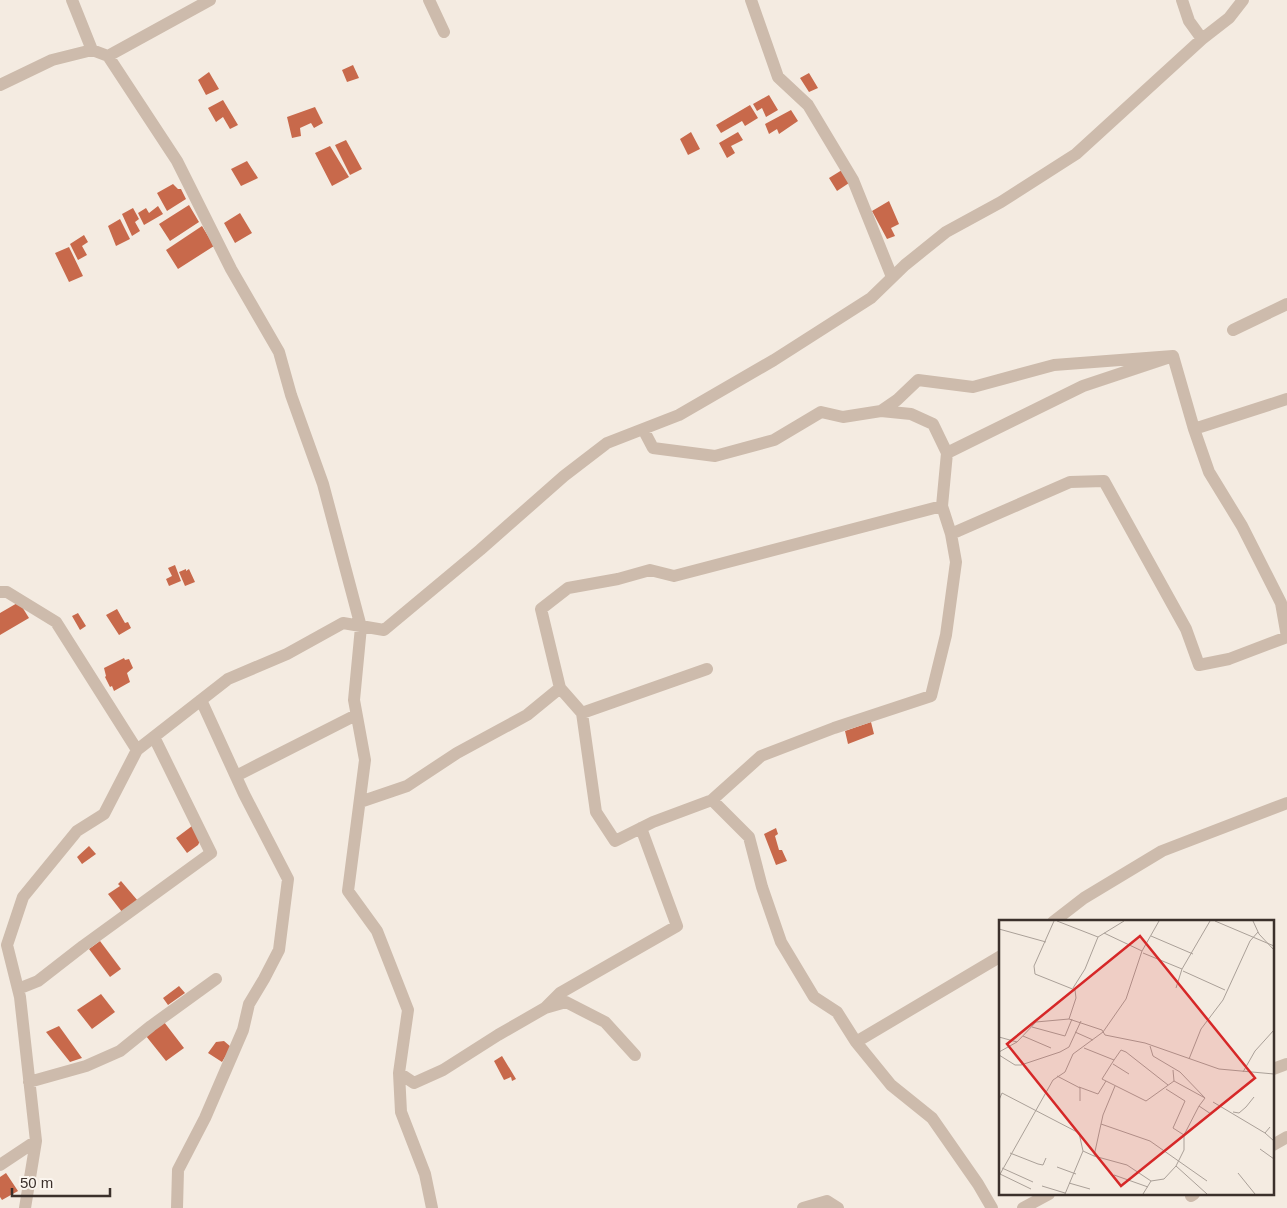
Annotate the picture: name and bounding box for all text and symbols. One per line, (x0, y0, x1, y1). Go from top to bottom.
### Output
inset map (999, 920, 1274, 1196)
scale bar (12, 1166, 110, 1198)
text: 50 m (20, 1174, 53, 1191)

